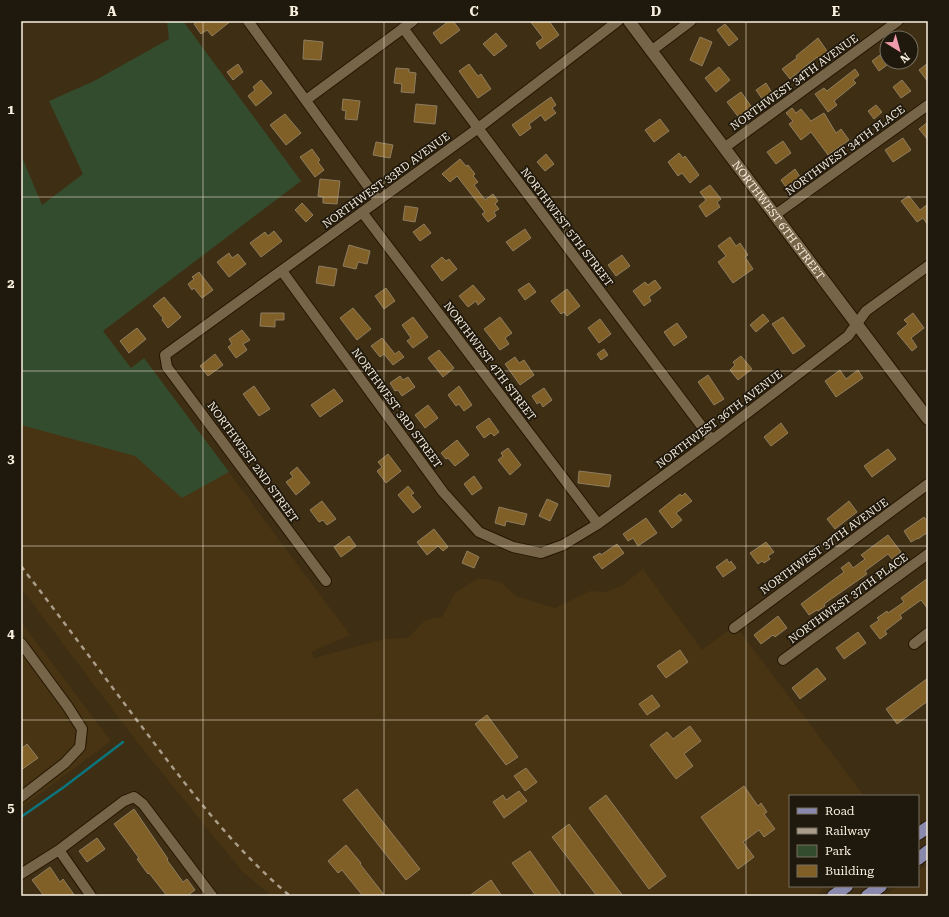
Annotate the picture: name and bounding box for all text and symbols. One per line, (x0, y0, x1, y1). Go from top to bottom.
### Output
text: A (107, 4, 117, 19)
text: B (289, 4, 299, 19)
text: C (469, 4, 479, 19)
text: D (651, 4, 661, 19)
text: E (832, 4, 840, 19)
north arrow (879, 30, 919, 70)
street label: NORTHWEST 34TH AVENUE (728, 32, 861, 133)
text: N (897, 50, 912, 66)
text: 1 (7, 102, 15, 117)
street label: NORTHWEST 34TH PLACE (783, 103, 908, 198)
street label: NORTHWEST 33RD AVENUE (320, 130, 453, 231)
street label: NORTHWEST 6TH STREET (729, 158, 827, 282)
street label: NORTHWEST 5TH STREET (518, 165, 615, 289)
text: 2 (7, 276, 15, 291)
street label: NORTHWEST 4TH STREET (441, 299, 538, 423)
street label: NORTHWEST 3RD STREET (349, 346, 444, 471)
street label: NORTHWEST 36TH AVENUE (654, 368, 785, 471)
street label: NORTHWEST 2ND STREET (204, 399, 301, 525)
text: 3 (7, 451, 15, 466)
street label: NORTHWEST 37TH AVENUE (758, 496, 891, 597)
street label: NORTHWEST 37TH PLACE (786, 551, 911, 646)
text: 4 (7, 626, 15, 641)
legend (789, 795, 919, 887)
text: 5 (7, 800, 15, 815)
text: Road (825, 804, 855, 818)
text: Railway (825, 824, 871, 838)
text: Park (825, 844, 852, 858)
text: Building (825, 864, 874, 878)

